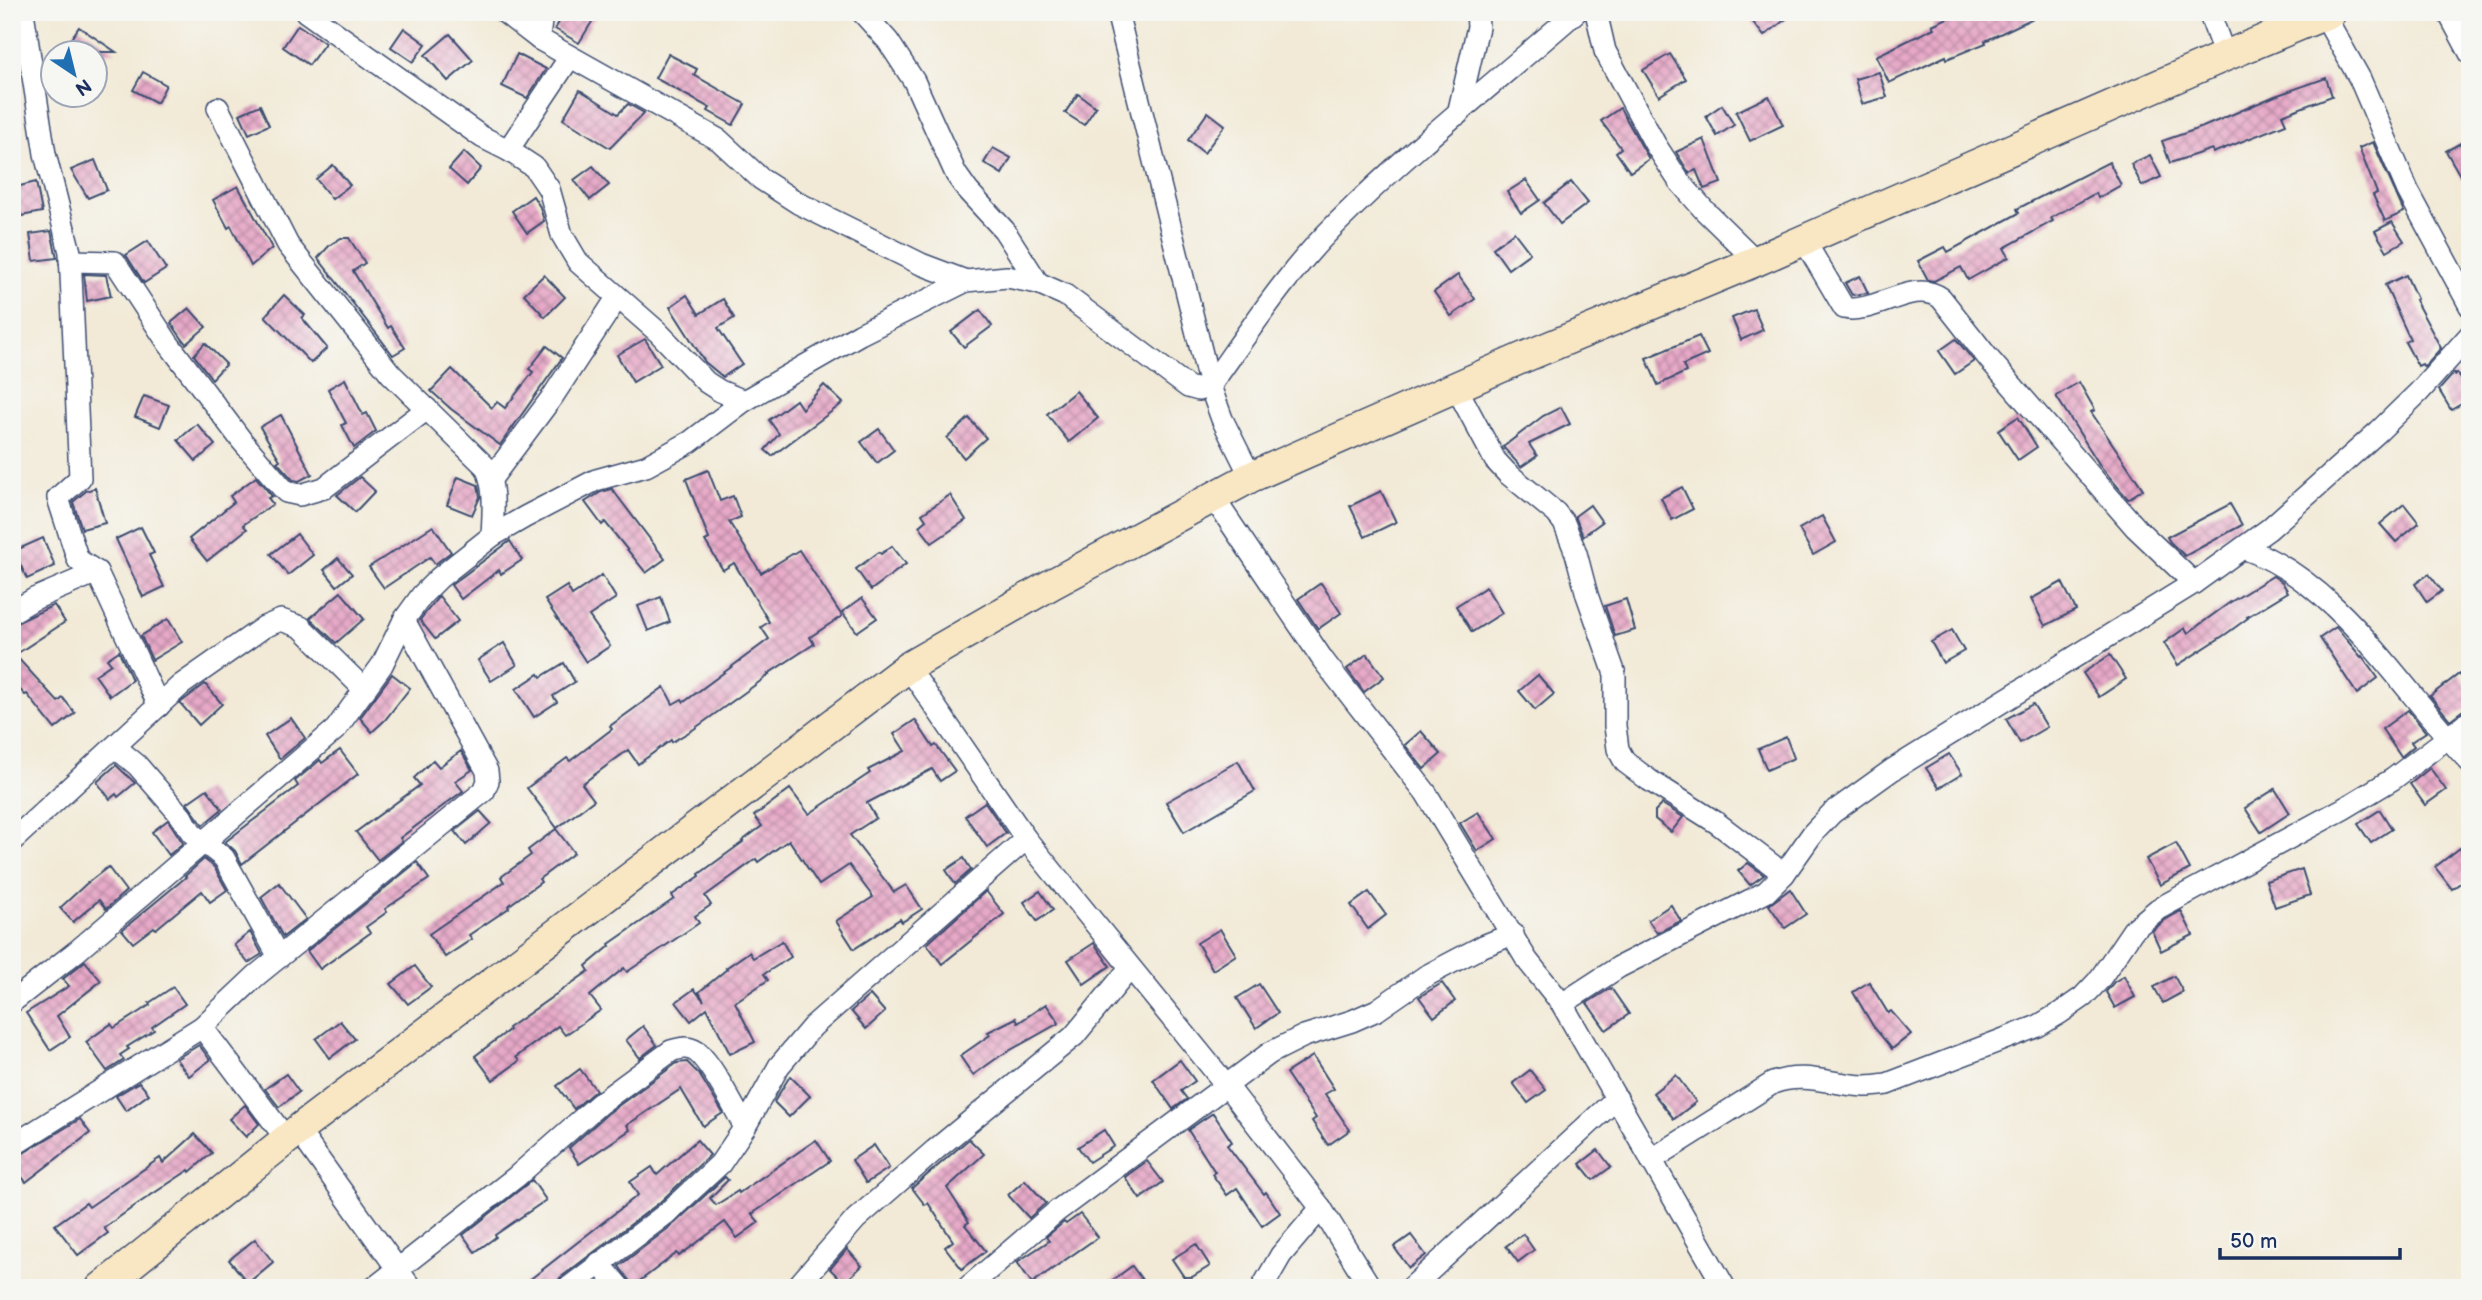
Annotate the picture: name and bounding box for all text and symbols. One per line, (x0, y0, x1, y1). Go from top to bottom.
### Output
north arrow (38, 38, 108, 108)
text: N (70, 73, 95, 100)
scale bar (2220, 1216, 2400, 1260)
text: 50 m (2230, 1229, 2277, 1254)

